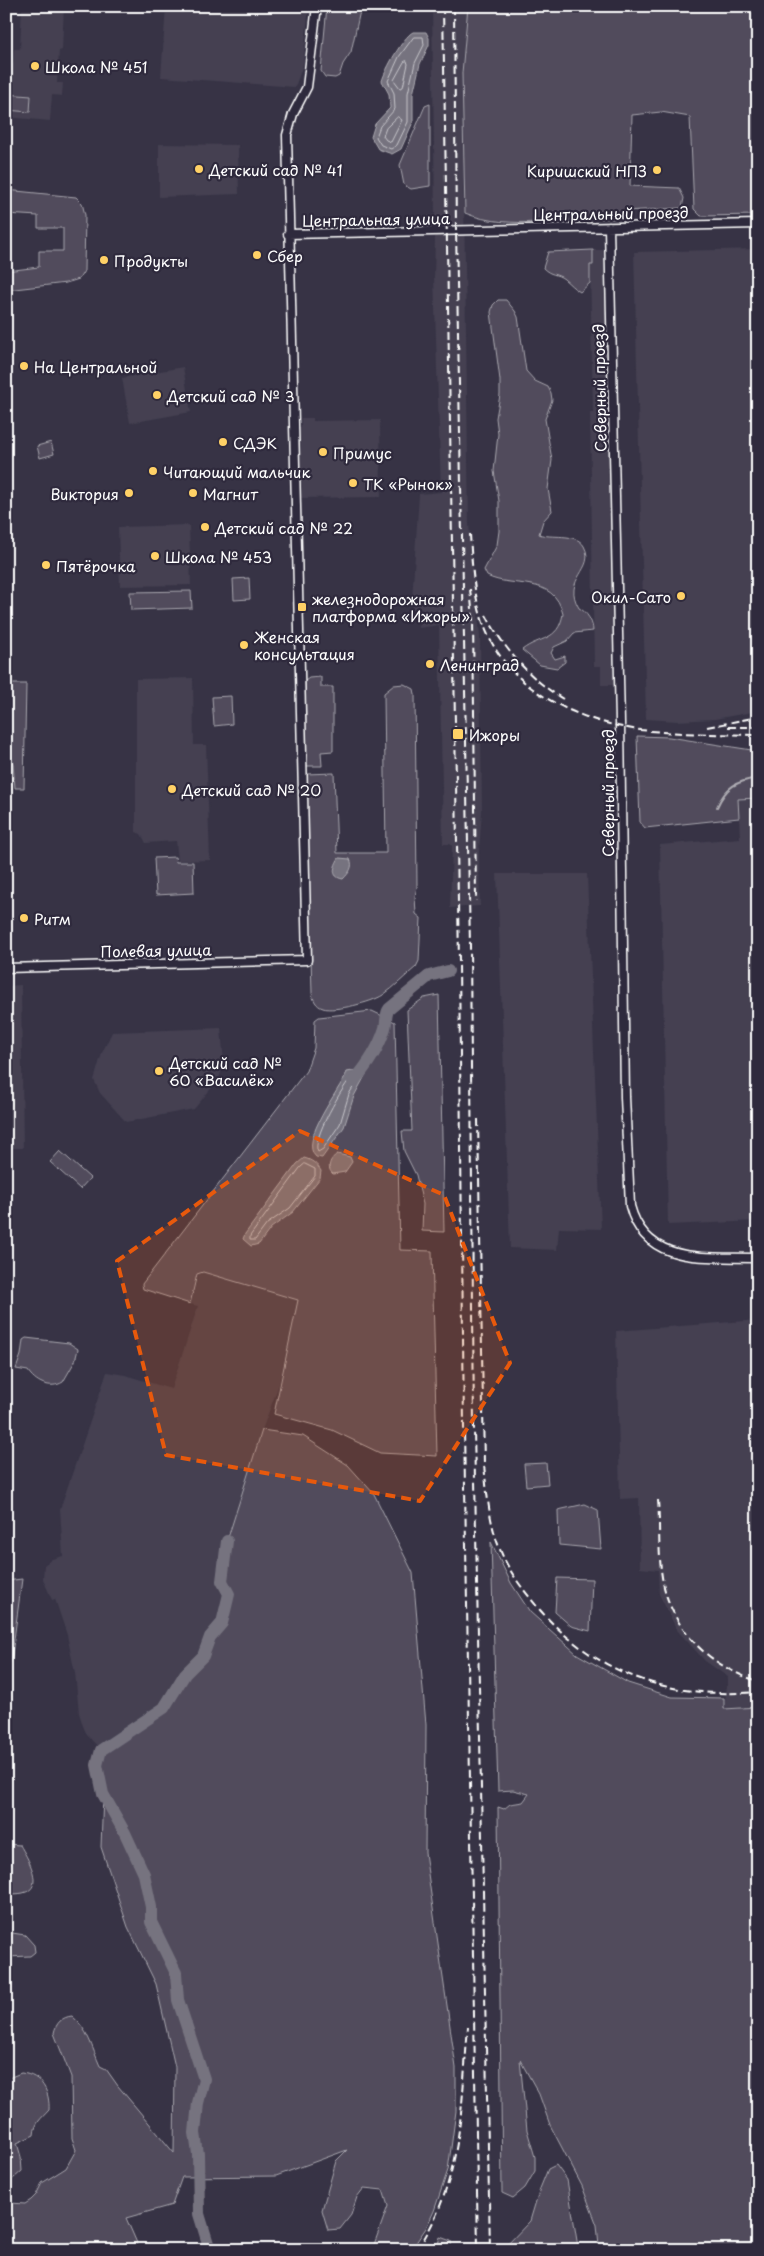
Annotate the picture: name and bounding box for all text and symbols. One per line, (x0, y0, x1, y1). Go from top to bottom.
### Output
place label: Школа № 451 (45, 55, 147, 78)
marker: Школа № 451 (29, 60, 41, 72)
place label: Детский сад № 41 (208, 158, 343, 181)
place label: Киришский НПЗ (527, 159, 647, 182)
marker: Детский сад № 41 (193, 163, 205, 175)
marker: Киришский НПЗ (651, 164, 663, 176)
street label: Центральный проезд (533, 200, 689, 226)
street label: Центральная улица (302, 206, 451, 232)
place label: Сбер (267, 244, 303, 267)
place label: Продукты (114, 249, 188, 272)
marker: Сбер (251, 249, 263, 261)
marker: Продукты (98, 254, 110, 266)
street label: Северный проезд (586, 324, 612, 452)
place label: На Центральной (34, 355, 157, 378)
marker: На Центральной (18, 360, 30, 372)
place label: Детский сад № 3 (166, 384, 295, 407)
marker: Детский сад № 3 (151, 389, 163, 401)
place label: СДЭК (233, 431, 277, 454)
marker: СДЭК (217, 436, 229, 448)
place label: Примус (333, 441, 392, 464)
marker: Примус (317, 446, 329, 458)
place label: Читающий мальчик (163, 460, 310, 483)
marker: Читающий мальчик (147, 465, 159, 477)
place label: ТК «Рынок» (363, 472, 453, 495)
marker: ТК «Рынок» (347, 477, 359, 489)
place label: Виктория (50, 482, 119, 505)
place label: Магнит (203, 482, 258, 505)
marker: Виктория (123, 487, 135, 499)
marker: Магнит (187, 487, 199, 499)
place label: Детский сад № 22 (214, 516, 353, 539)
marker: Детский сад № 22 (199, 521, 211, 533)
place label: Школа № 453 (165, 545, 272, 568)
marker: Школа № 453 (149, 550, 161, 562)
place label: Пятёрочка (56, 554, 136, 577)
marker: Пятёрочка (40, 559, 52, 571)
place label: Окил-Сато (591, 585, 671, 608)
place label: железнодорожная платформа «Ижоры» (311, 587, 470, 627)
marker: Окил-Сато (675, 590, 687, 602)
marker: железнодорожная платформа «Ижоры» (296, 601, 308, 613)
place label: Женская консультация (254, 625, 355, 665)
marker: Женская консультация (238, 639, 250, 651)
place label: Ленинград (440, 653, 519, 676)
marker: Ленинград (424, 658, 436, 670)
place label: Ижоры (469, 723, 520, 746)
marker: Ижоры (451, 727, 465, 741)
street label: Северный проезд (596, 729, 619, 857)
place label: Детский сад № 20 (181, 778, 321, 801)
marker: Детский сад № 20 (166, 783, 178, 795)
place label: Ритм (34, 907, 71, 930)
marker: Ритм (18, 912, 30, 924)
street label: Полевая улица (100, 938, 212, 962)
place label: Детский сад № 60 «Василёк» (168, 1051, 282, 1091)
marker: Детский сад № 60 «Василёк» (153, 1065, 165, 1077)

